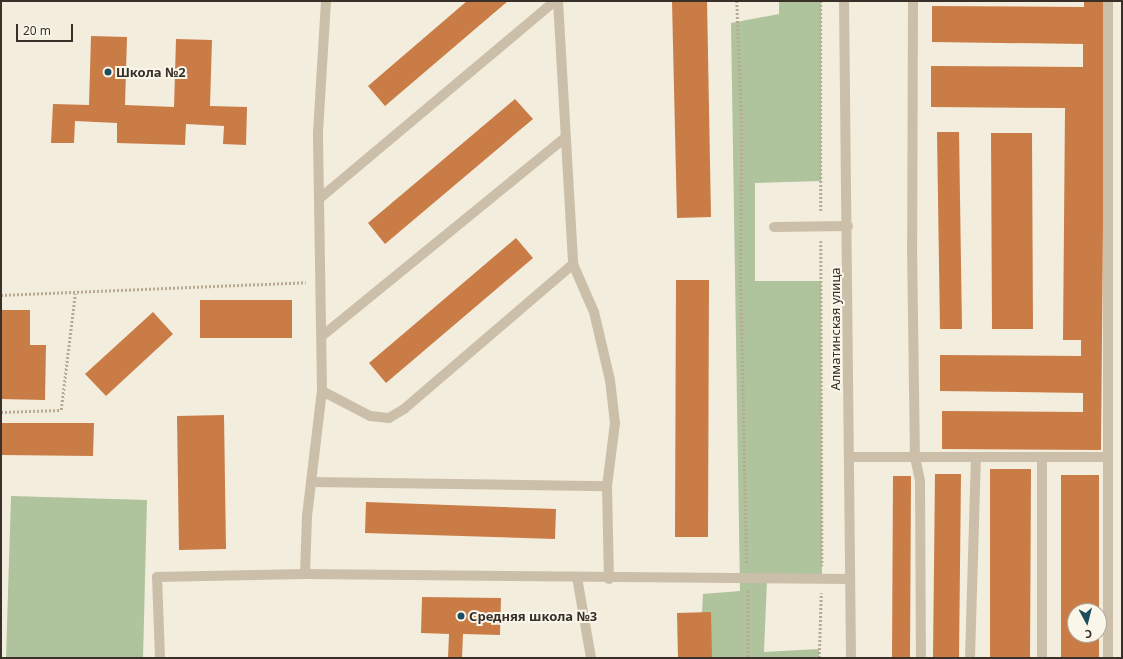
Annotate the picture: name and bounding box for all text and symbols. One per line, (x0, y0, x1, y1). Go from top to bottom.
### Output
scale bar (18, 16, 75, 42)
text: 20 m (23, 22, 51, 39)
place label: Школа №2 (116, 64, 186, 80)
marker: Школа №2 (103, 67, 113, 77)
street label: Алматинская улица (827, 267, 843, 391)
north arrow (1067, 603, 1107, 643)
place label: Средняя школа №3 (469, 608, 597, 624)
marker: Средняя школа №3 (456, 611, 466, 621)
text: С (1084, 627, 1093, 642)

